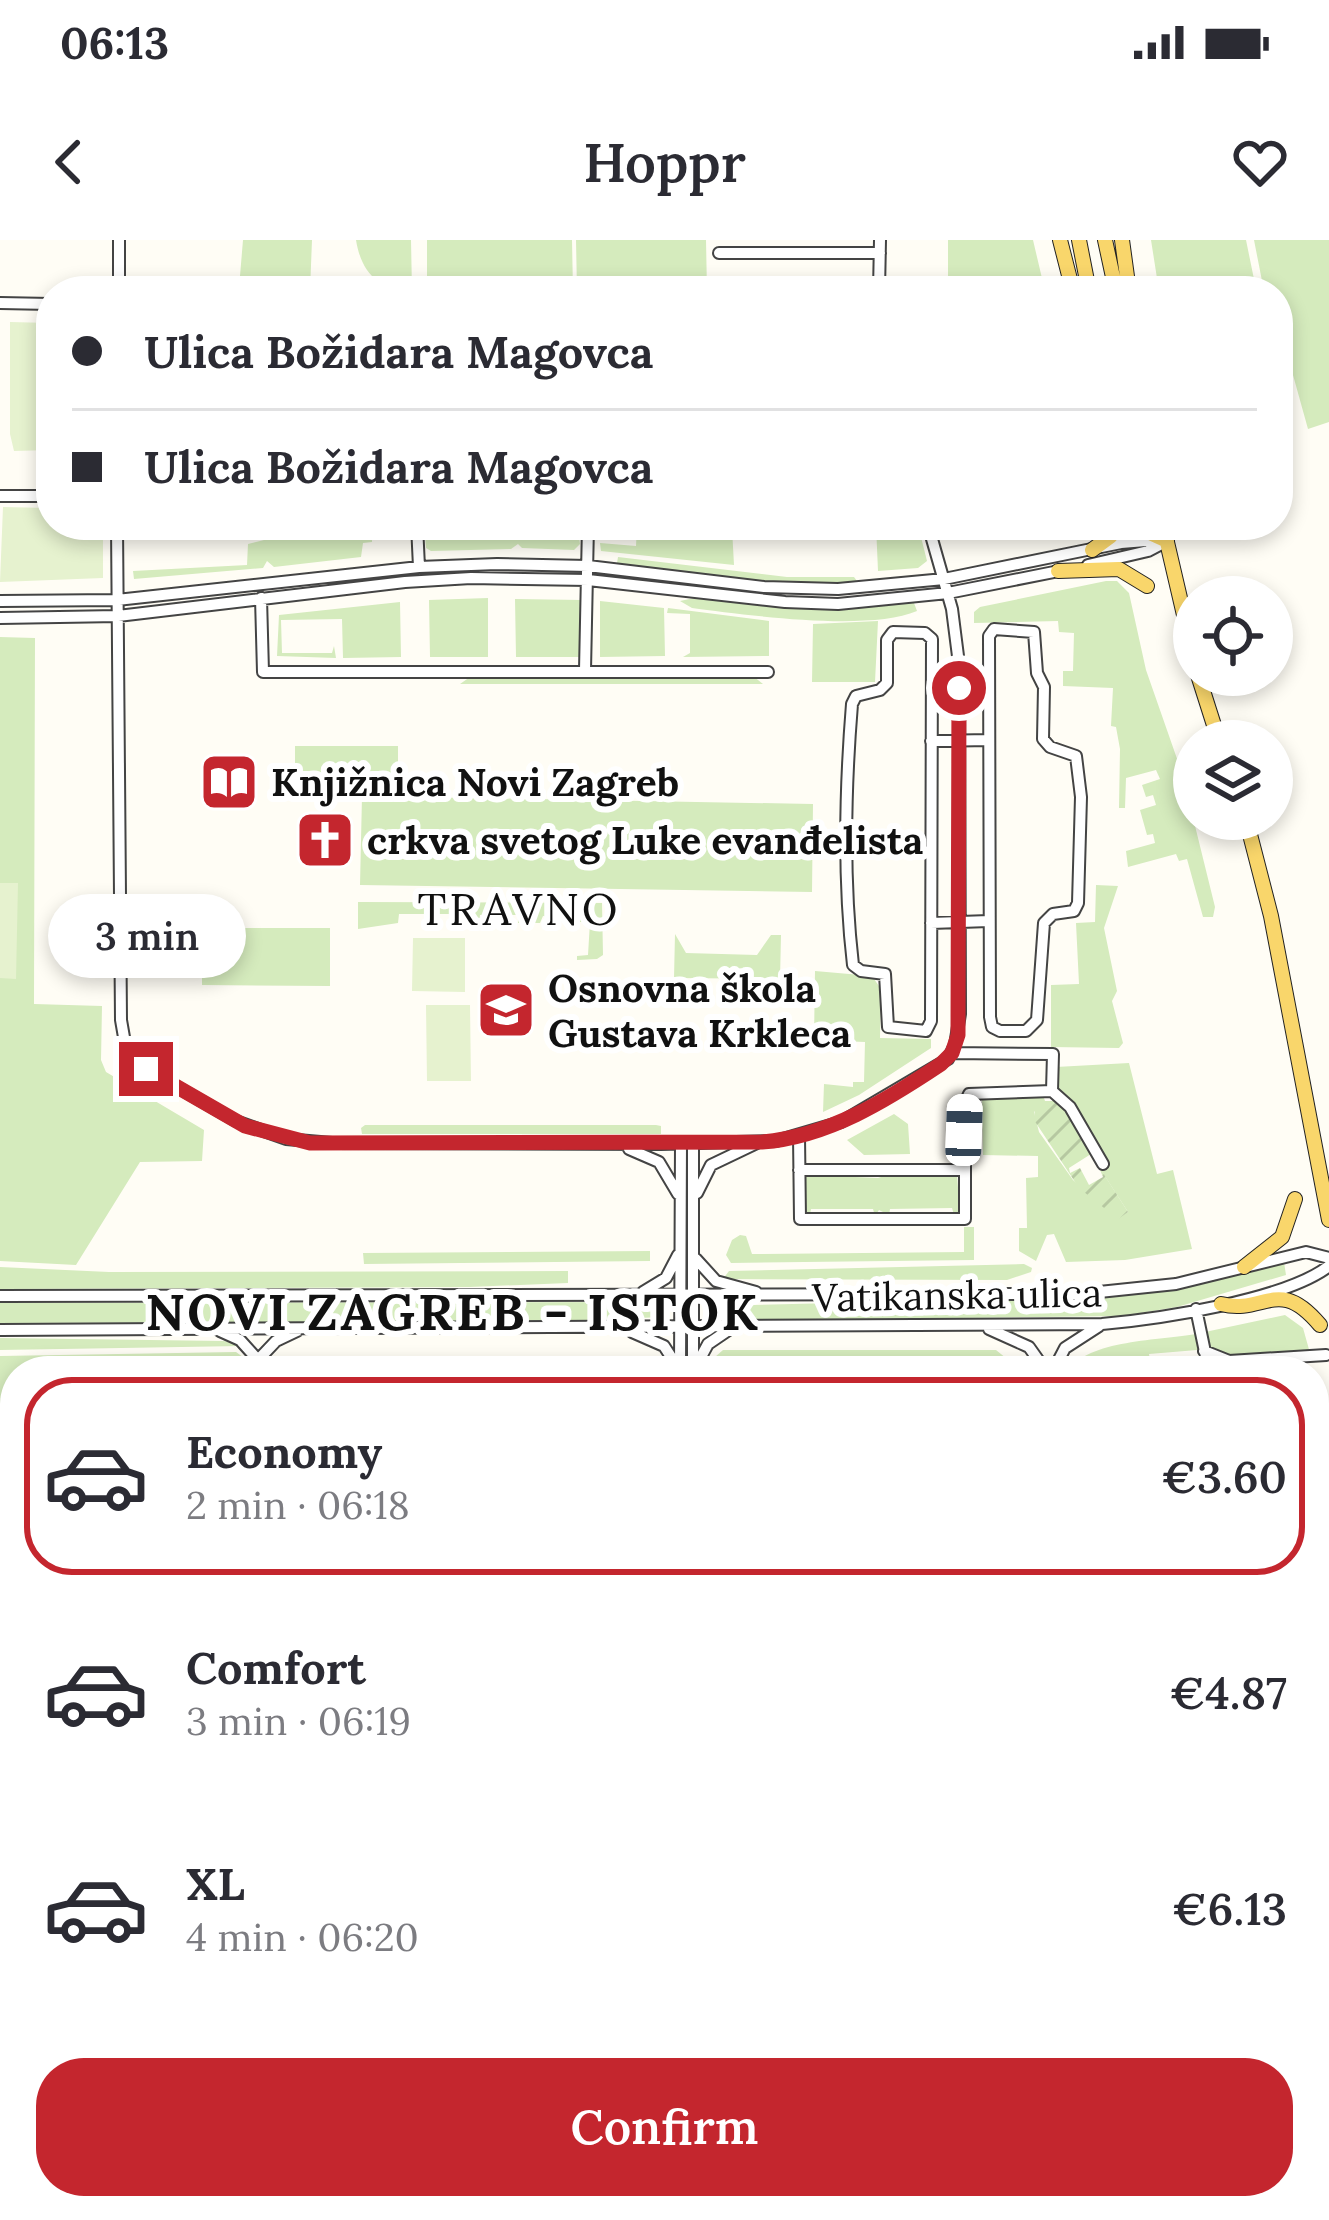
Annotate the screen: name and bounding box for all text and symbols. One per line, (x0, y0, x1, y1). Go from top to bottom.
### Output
text: 06:13 (60, 14, 169, 71)
text: Hoppr (583, 128, 746, 197)
icon: back (36, 129, 102, 195)
icon: heart (1227, 129, 1293, 195)
text: Ulica Božidara Magovca (144, 323, 653, 380)
text: Ulica Božidara Magovca (144, 438, 653, 495)
map controls (1173, 576, 1293, 840)
button: locate (1173, 576, 1293, 696)
route start (932, 661, 986, 715)
button: layers (1173, 720, 1293, 840)
library icon: Knjižnica Novi Zagreb (198, 751, 260, 813)
place label: Knjižnica Novi Zagreb (271, 757, 679, 807)
church icon: crkva svetog Luke evanđelista (294, 809, 356, 871)
place label: crkva svetog Luke evanđelista (367, 815, 923, 865)
district label: TRAVNO (418, 880, 620, 937)
callout: 3 min (47, 895, 245, 979)
text: 3 min (95, 911, 199, 961)
place label: Osnovna škola Gustava Krkleca (548, 963, 851, 1058)
school or university icon: Osnovna škola Gustava Krkleca (475, 979, 537, 1041)
route end (119, 1042, 173, 1096)
car (945, 1093, 983, 1167)
street label: Vatikanska ulica (810, 1267, 1103, 1323)
district label: NOVI ZAGREB - ISTOK (145, 1279, 761, 1344)
icon: car (42, 1422, 150, 1530)
text: Economy (186, 1423, 382, 1480)
text: €3.60 (1161, 1448, 1287, 1505)
text: 2 min · 06:18 (186, 1480, 410, 1530)
icon: car (42, 1638, 150, 1746)
text: Comfort (186, 1639, 366, 1696)
text: €4.87 (1170, 1664, 1287, 1721)
text: 3 min · 06:19 (186, 1696, 411, 1746)
icon: car (42, 1854, 150, 1962)
text: XL (186, 1855, 245, 1912)
text: €6.13 (1172, 1880, 1287, 1937)
text: 4 min · 06:20 (186, 1912, 419, 1962)
button: Confirm (36, 2058, 1293, 2196)

